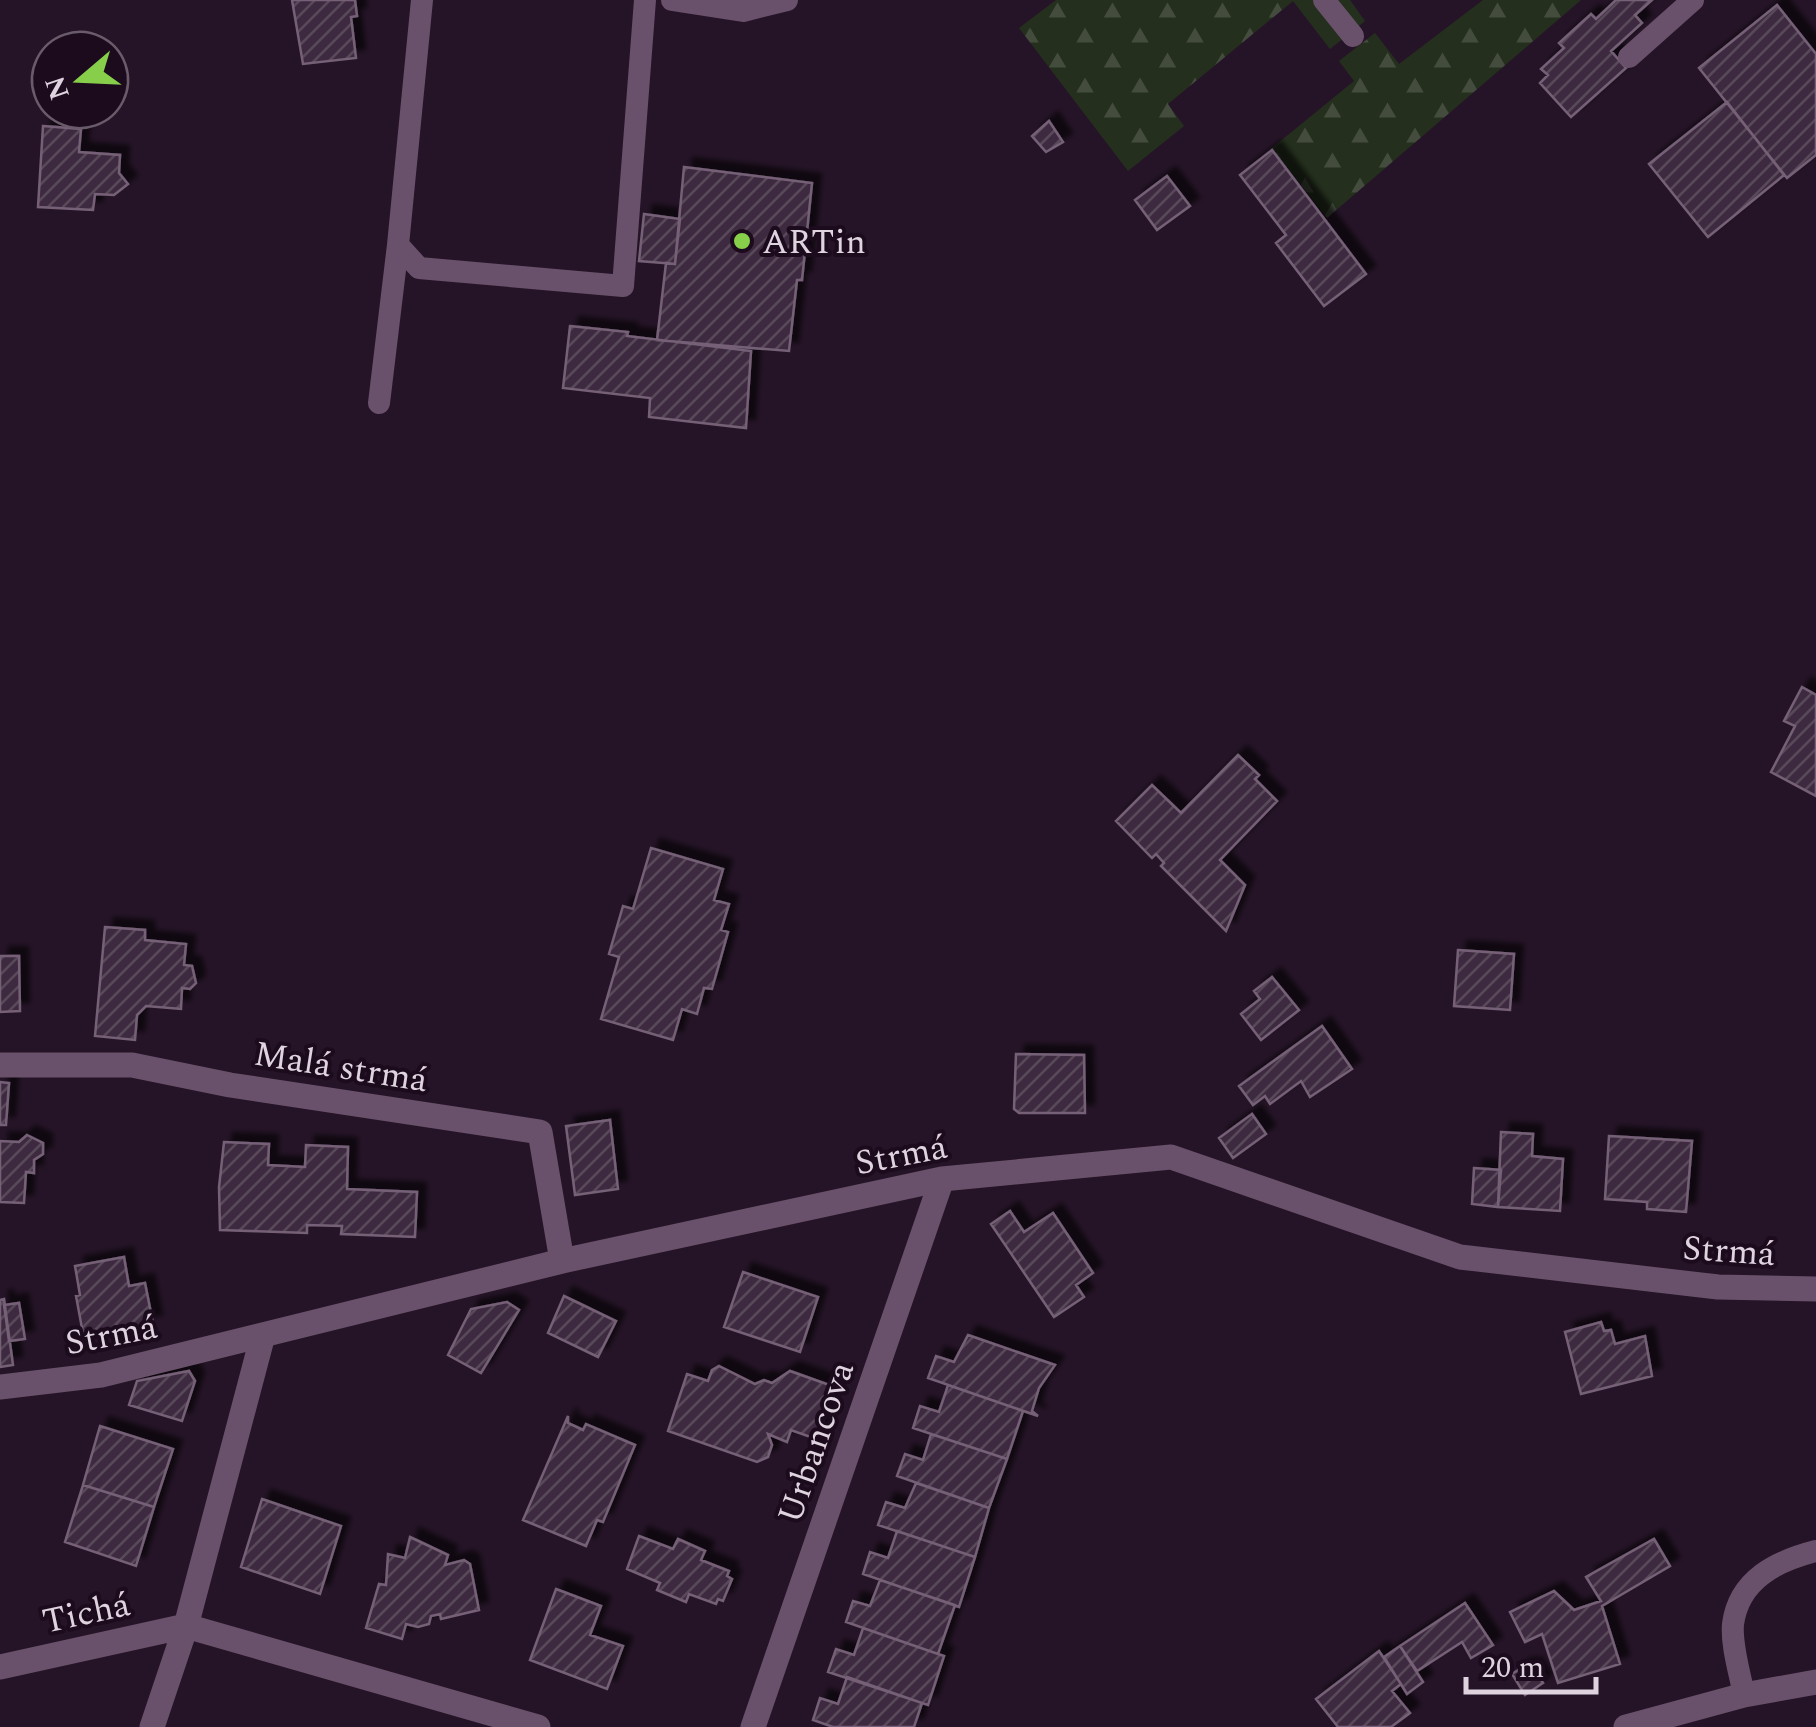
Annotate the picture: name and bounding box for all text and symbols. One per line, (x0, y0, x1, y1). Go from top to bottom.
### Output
north arrow (30, 30, 130, 130)
text: N (34, 70, 82, 105)
place label: ARTin (762, 216, 866, 269)
marker: ARTin (731, 230, 753, 252)
street label: Malá strmá (250, 1028, 431, 1107)
street label: Strmá (851, 1121, 952, 1190)
street label: Strmá (1681, 1222, 1777, 1281)
street label: Strmá (61, 1301, 162, 1370)
street label: Urbancova (764, 1354, 869, 1531)
street label: Tichá (37, 1578, 135, 1649)
scale bar (1466, 1632, 1596, 1694)
text: 20 m (1481, 1645, 1544, 1691)

